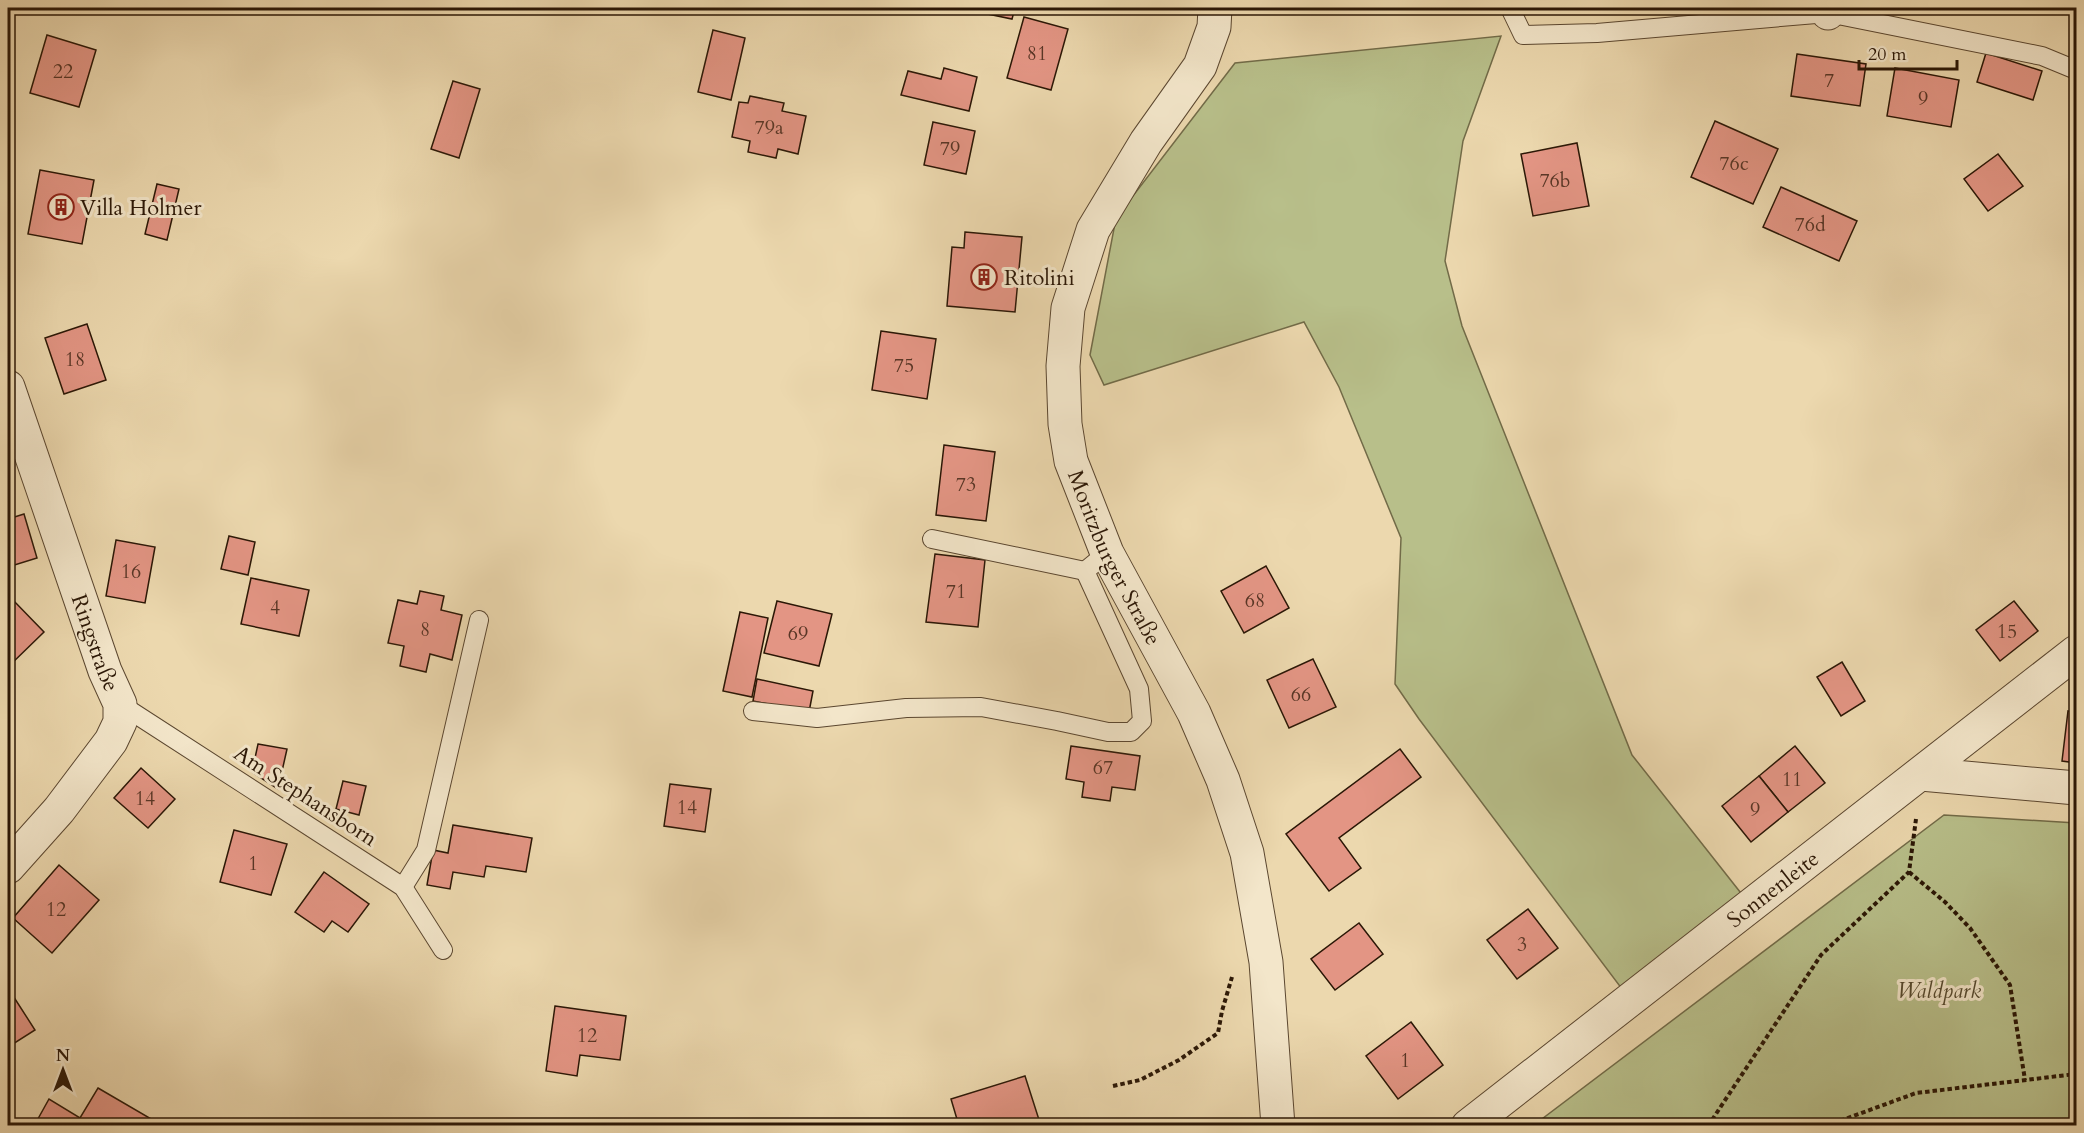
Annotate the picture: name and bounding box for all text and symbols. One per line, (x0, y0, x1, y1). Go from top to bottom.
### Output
scale bar (1859, 33, 1956, 71)
house number: 81 (1027, 40, 1047, 67)
text: 20 m (1868, 42, 1907, 67)
house number: 22 (53, 58, 73, 85)
house number: 7 (1824, 67, 1834, 94)
house number: 9 (1918, 85, 1928, 112)
house number: 79a (754, 114, 784, 141)
house number: 79 (940, 135, 960, 162)
house number: 76c (1719, 150, 1749, 177)
house number: 76b (1539, 167, 1571, 194)
building icon: Villa Holmer (46, 192, 76, 222)
place label: Villa Holmer (80, 193, 202, 223)
house number: 76d (1794, 211, 1826, 238)
building icon: Ritolini (969, 262, 999, 292)
place label: Ritolini (1004, 263, 1075, 293)
house number: 18 (65, 346, 85, 373)
house number: 75 (894, 352, 914, 379)
street label: Moritzburger Straße (1060, 466, 1168, 651)
house number: 73 (956, 471, 976, 498)
house number: 16 (121, 558, 141, 585)
house number: 71 (946, 578, 966, 605)
house number: 68 (1245, 587, 1265, 614)
street label: Ringstraße (64, 590, 126, 696)
house number: 4 (270, 594, 280, 621)
house number: 8 (420, 616, 430, 643)
house number: 15 (1997, 618, 2017, 645)
house number: 69 (788, 620, 808, 647)
house number: 66 (1291, 681, 1311, 708)
street label: Am Stephansborn (228, 738, 383, 854)
house number: 67 (1093, 754, 1113, 781)
house number: 11 (1782, 766, 1802, 793)
house number: 14 (135, 785, 155, 812)
house number: 14 (677, 794, 697, 821)
house number: 9 (1750, 796, 1760, 823)
street label: Sonnenleite (1721, 844, 1825, 935)
house number: 1 (248, 850, 258, 877)
house number: 12 (46, 896, 66, 923)
house number: 3 (1517, 931, 1527, 958)
park label: Waldpark (1897, 976, 1981, 1006)
house number: 12 (577, 1022, 597, 1049)
north arrow (33, 1040, 93, 1100)
text: N (56, 1045, 70, 1067)
house number: 1 (1400, 1047, 1410, 1074)

